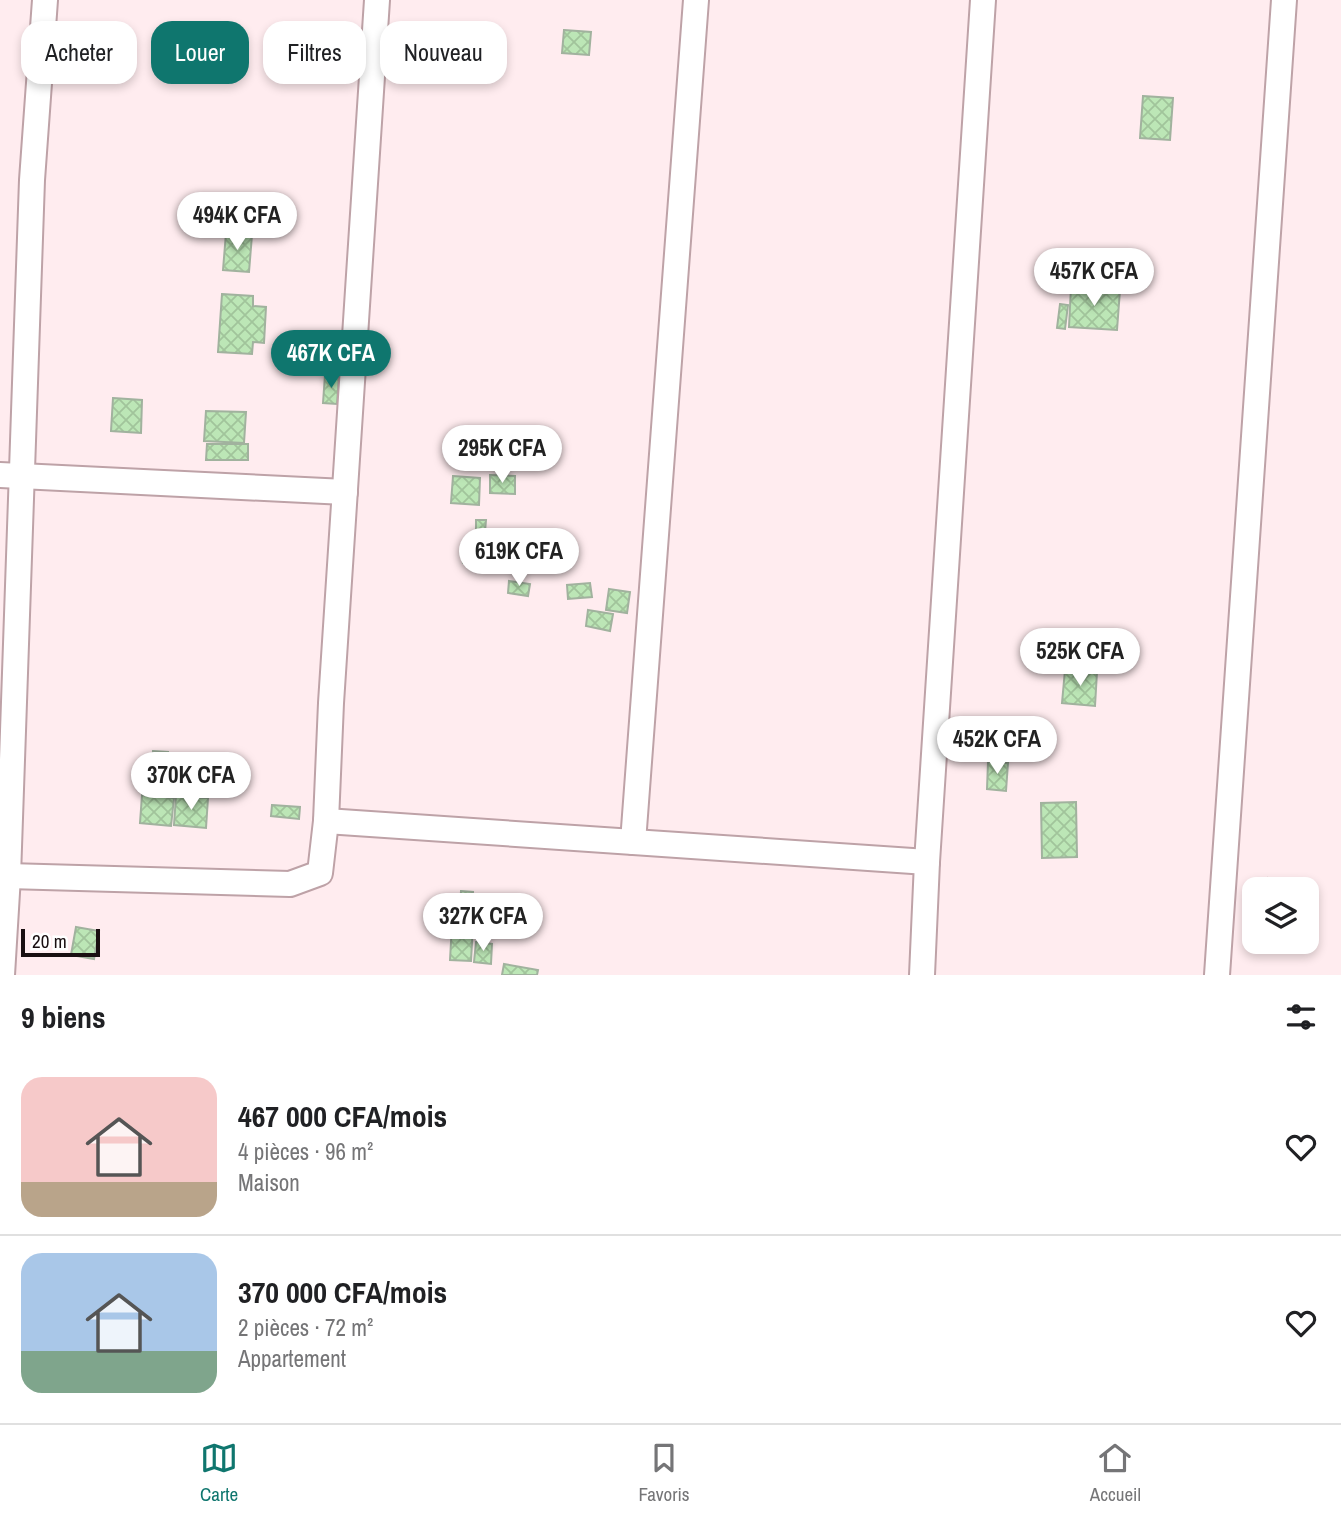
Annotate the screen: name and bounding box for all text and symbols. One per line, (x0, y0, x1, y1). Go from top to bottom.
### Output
chip: Acheter (21, 21, 137, 84)
chip: Louer (151, 21, 249, 84)
chip: Filtres (263, 21, 366, 84)
chip: Nouveau (380, 21, 507, 84)
pin: 494K CFA (165, 192, 309, 252)
text: 494K CFA (193, 199, 281, 230)
pin: 457K CFA (1022, 248, 1166, 308)
text: 457K CFA (1050, 255, 1138, 286)
pin: 467K CFA (259, 330, 403, 390)
text: 467K CFA (287, 337, 375, 368)
pin: 295K CFA (430, 426, 574, 485)
text: 295K CFA (458, 432, 546, 463)
pin: 619K CFA (447, 528, 591, 588)
text: 619K CFA (475, 535, 563, 566)
pin: 525K CFA (1008, 628, 1152, 688)
text: 525K CFA (1036, 635, 1124, 666)
pin: 452K CFA (925, 716, 1069, 776)
text: 452K CFA (953, 723, 1041, 754)
pin: 370K CFA (119, 752, 263, 812)
text: 370K CFA (147, 759, 235, 790)
map controls (1242, 877, 1319, 954)
button: layers (1242, 877, 1319, 954)
pin: 327K CFA (411, 894, 555, 953)
text: 327K CFA (439, 900, 527, 931)
scale bar (21, 926, 100, 958)
text: 20 m (32, 928, 67, 954)
text: 9 biens (21, 997, 106, 1037)
icon: filters (1282, 998, 1320, 1036)
text: 467 000 CFA/mois (238, 1096, 447, 1136)
icon: home (77, 1105, 161, 1189)
icon: heart (1282, 1128, 1320, 1166)
text: 4 pièces · 96 m² (238, 1136, 373, 1167)
text: Maison (238, 1167, 300, 1198)
text: 370 000 CFA/mois (238, 1272, 447, 1312)
icon: home (77, 1281, 161, 1365)
icon: heart (1282, 1304, 1320, 1342)
text: 2 pièces · 72 m² (238, 1312, 373, 1343)
text: Appartement (238, 1343, 346, 1374)
tab: Carte (200, 1439, 238, 1507)
tab: Favoris (638, 1439, 690, 1507)
tab: Accueil (1090, 1439, 1141, 1507)

